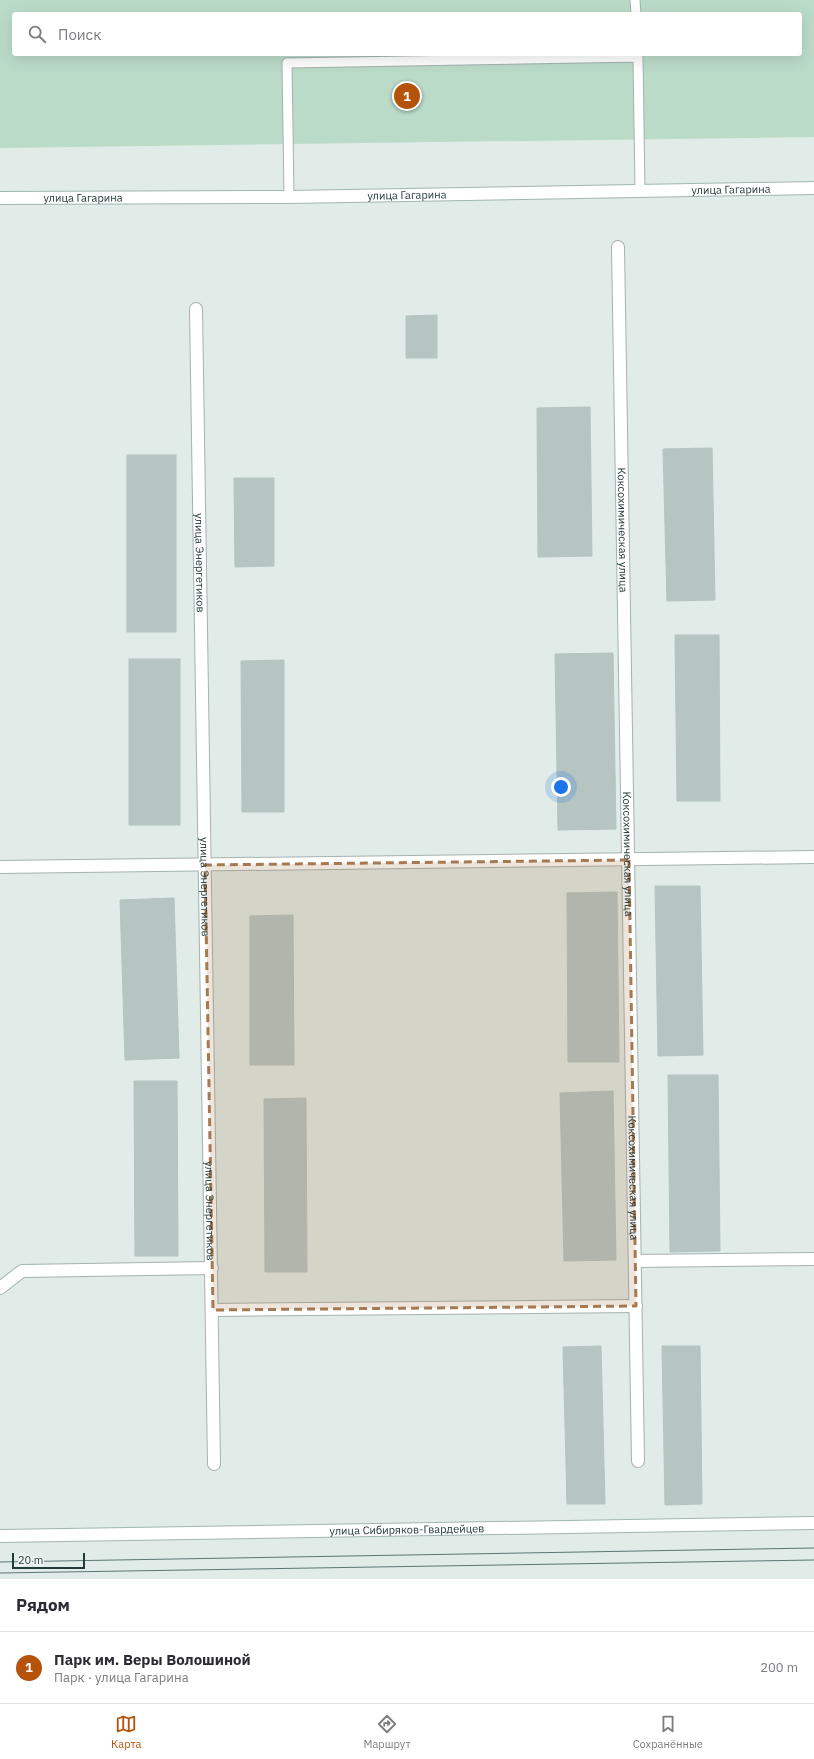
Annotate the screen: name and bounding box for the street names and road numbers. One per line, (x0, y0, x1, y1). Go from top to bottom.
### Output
street label: улица Гагарина (691, 182, 771, 197)
street label: улица Гагарина (367, 187, 447, 203)
street label: улица Гагарина (43, 191, 123, 205)
street label: Коксохимическая улица (615, 467, 631, 593)
street label: улица Энергетиков (192, 513, 208, 613)
street label: Коксохимическая улица (620, 791, 636, 917)
street label: улица Энергетиков (197, 837, 213, 937)
street label: Коксохимическая улица (625, 1115, 641, 1241)
street label: улица Энергетиков (202, 1161, 218, 1261)
street label: улица Сибиряков-Гвардейцев (329, 1521, 485, 1538)

